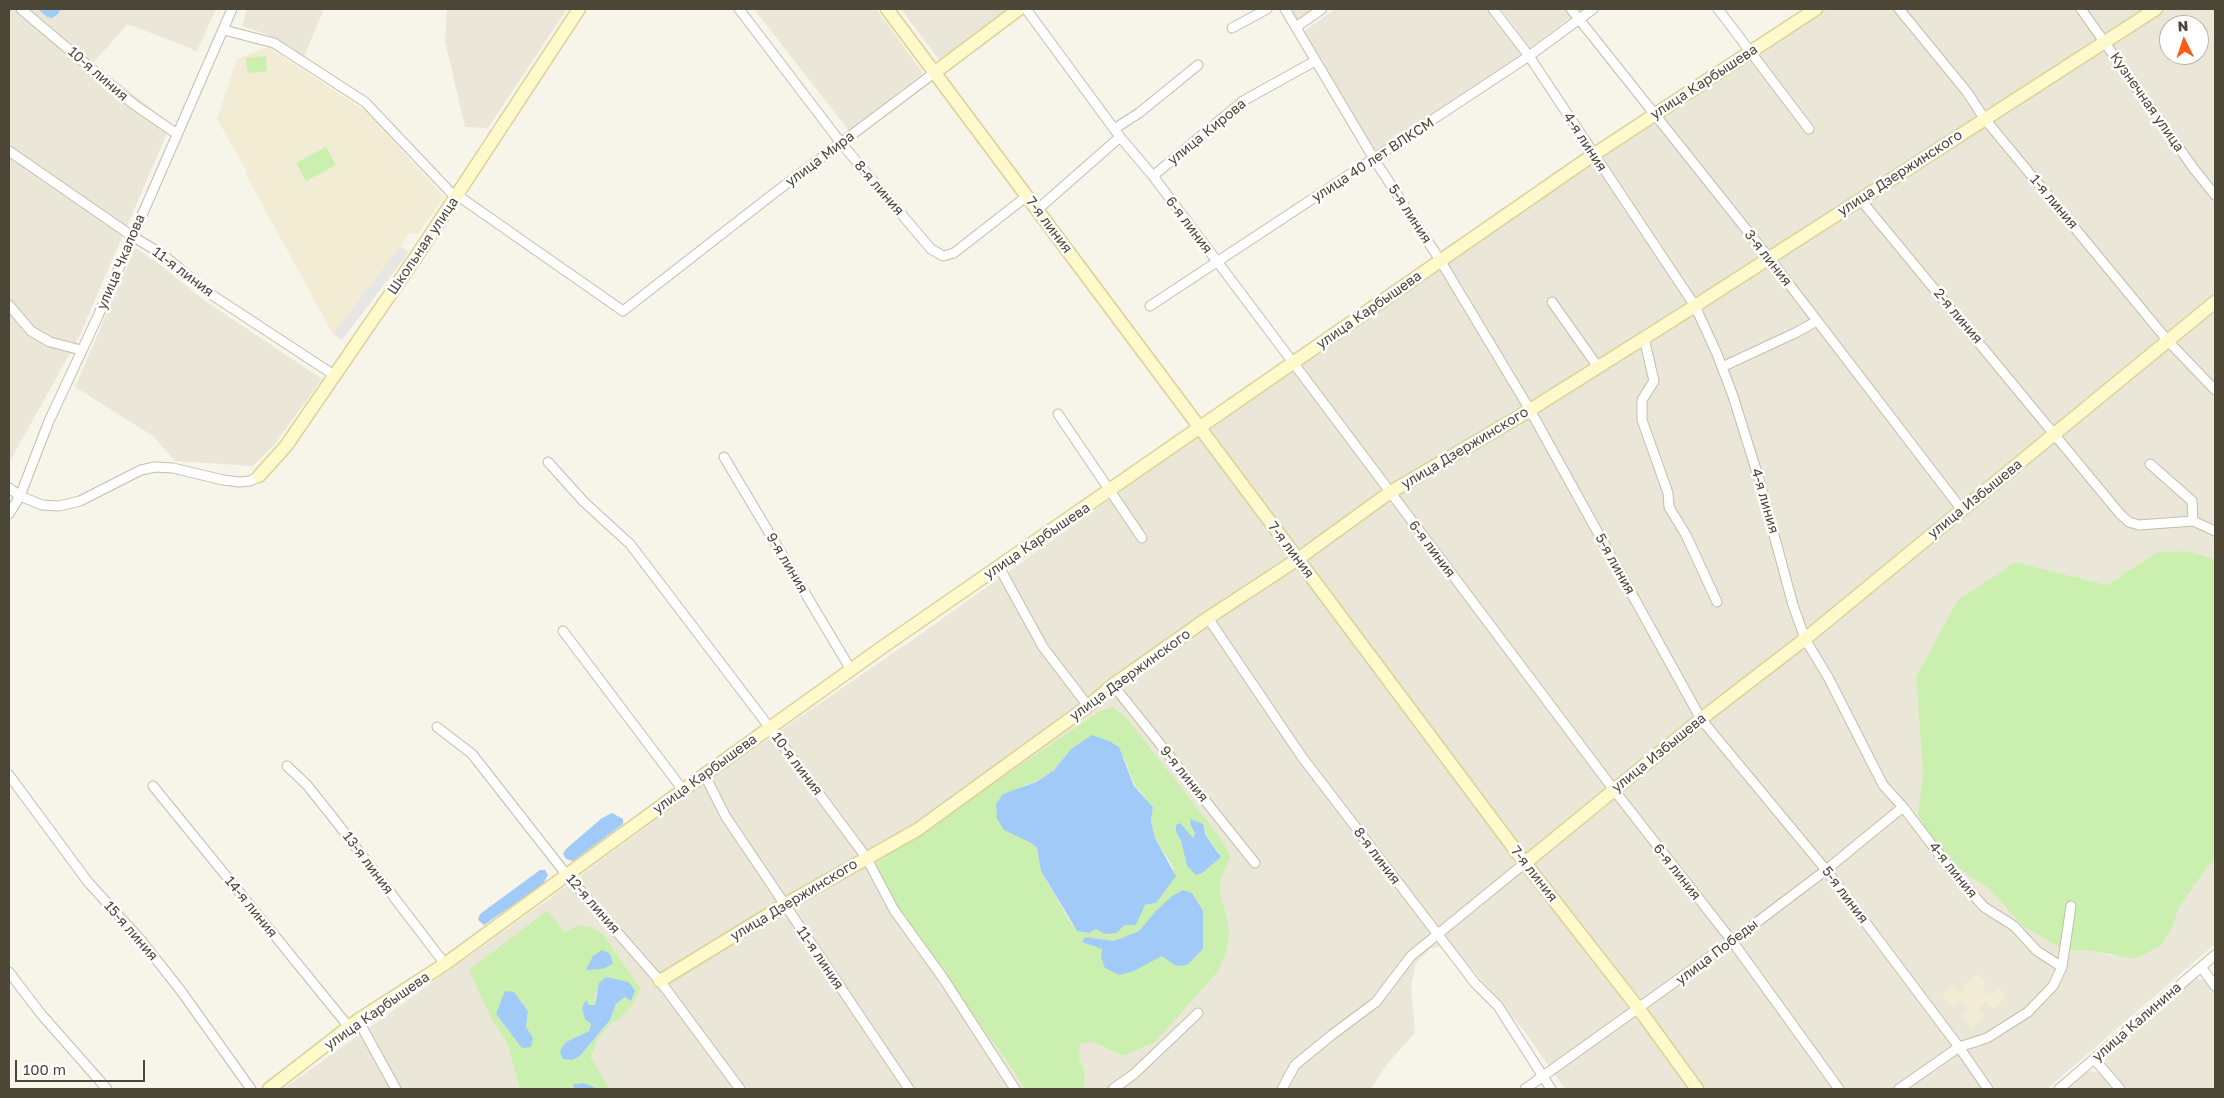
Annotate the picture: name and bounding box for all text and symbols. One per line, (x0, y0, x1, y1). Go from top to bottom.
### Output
north arrow (2159, 15, 2209, 65)
text: N (2177, 17, 2189, 34)
street label: улица Карбышева (1647, 41, 1761, 123)
street label: 10-я линия (65, 43, 131, 105)
street label: Кузнечная улица (2106, 49, 2188, 155)
street label: улица Кирова (1165, 95, 1249, 169)
street label: 4-я линия (1560, 109, 1610, 175)
street label: улица 40 лет ВЛКСМ (1309, 114, 1437, 206)
street label: улица Дзержинского (1835, 126, 1965, 220)
street label: улица Мира (782, 128, 858, 190)
street label: 8-я линия (851, 157, 907, 219)
street label: 1-я линия (2027, 172, 2081, 232)
street label: 5-я линия (1385, 181, 1435, 247)
street label: 6-я линия (1162, 193, 1216, 257)
street label: Школьная улица (384, 194, 462, 298)
street label: 7-я линия (1022, 194, 1076, 256)
street label: улица Чкалова (93, 212, 149, 312)
street label: 3-я линия (1741, 227, 1795, 289)
street label: 11-я линия (149, 244, 217, 300)
street label: улица Карбышева (1313, 267, 1425, 353)
street label: 2-я линия (1930, 285, 1986, 347)
street label: улица Дзержинского (1398, 403, 1532, 493)
street label: улица Избышева (1925, 456, 2025, 542)
street label: 4-я линия (1748, 466, 1782, 536)
street label: улица Карбышева (981, 499, 1093, 583)
street label: 6-я линия (1405, 517, 1459, 581)
street label: 7-я линия (1264, 519, 1318, 581)
street label: 9-я линия (763, 530, 811, 596)
street label: 5-я линия (1591, 531, 1639, 597)
street label: улица Дзержинского (1066, 626, 1194, 724)
street label: улица Избышева (1609, 710, 1709, 796)
street label: 10-я линия (768, 729, 826, 799)
street label: улица Карбышева (650, 731, 760, 817)
street label: 9-я линия (1156, 743, 1212, 805)
street label: 8-я линия (1350, 824, 1404, 888)
street label: 13-я линия (339, 829, 397, 897)
street label: 4-я линия (1925, 839, 1981, 901)
street label: 6-я линия (1650, 840, 1704, 904)
street label: 7-я линия (1507, 843, 1561, 905)
street label: улица Дзержинского (727, 855, 861, 945)
street label: 5-я линия (1818, 863, 1872, 927)
street label: 12-я линия (563, 871, 623, 937)
street label: 14-я линия (221, 873, 281, 941)
street label: 15-я линия (101, 898, 161, 964)
street label: улица Победы (1673, 916, 1761, 988)
street label: 11-я линия (793, 923, 847, 993)
street label: улица Карбышева (321, 968, 433, 1054)
street label: улица Калинина (2089, 979, 2185, 1065)
scale bar (18, 1050, 148, 1082)
text: 100 m (23, 1060, 66, 1078)

